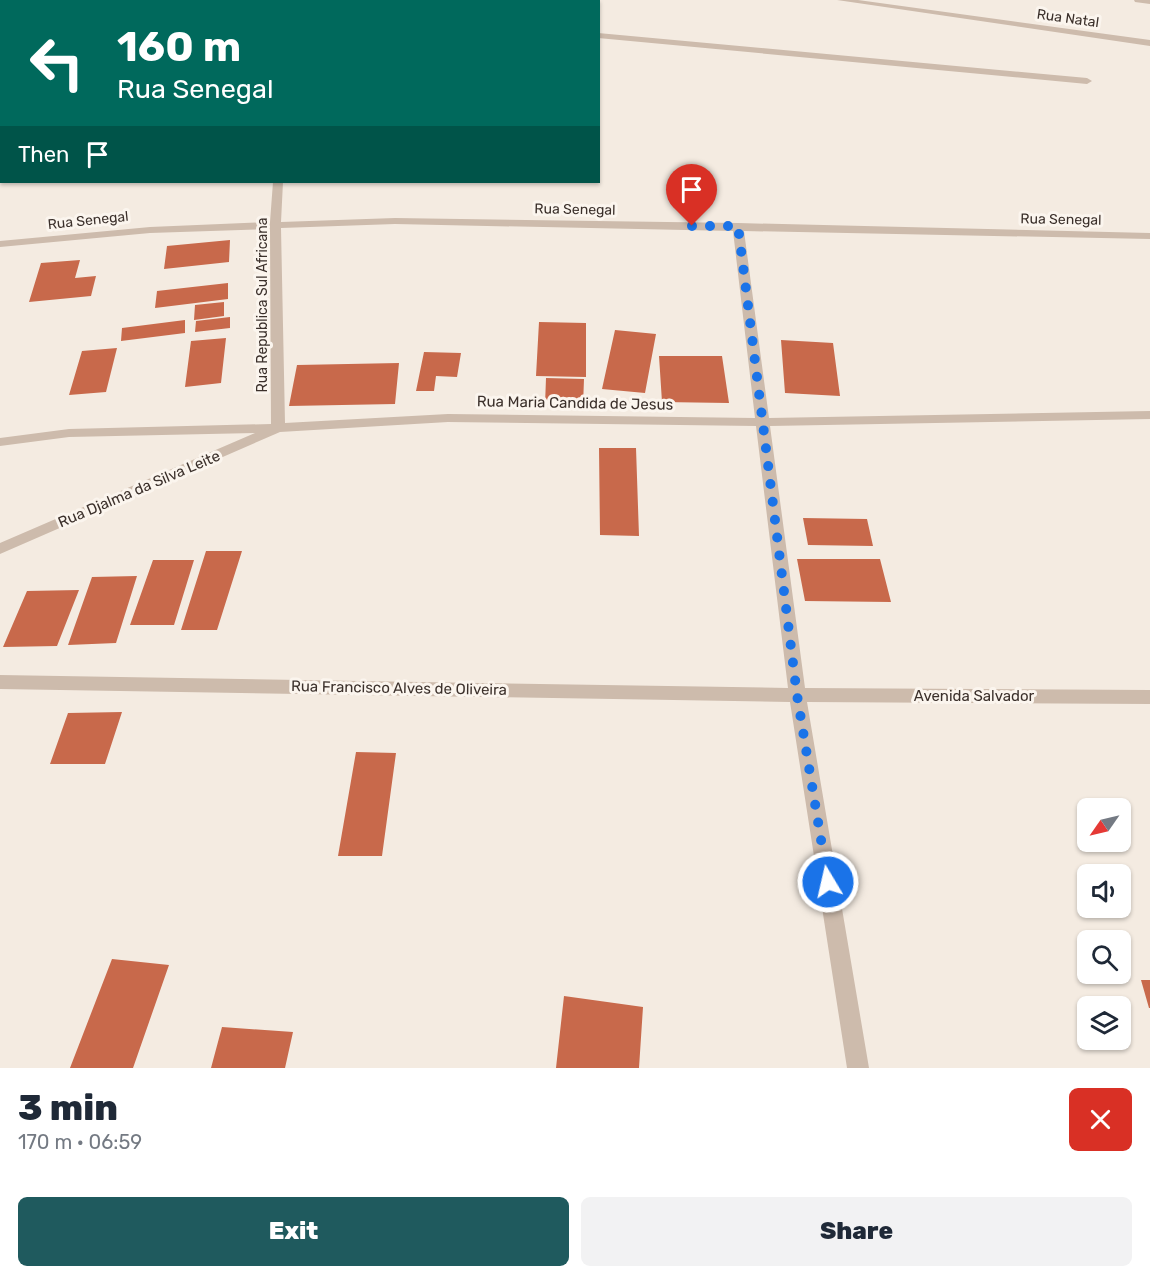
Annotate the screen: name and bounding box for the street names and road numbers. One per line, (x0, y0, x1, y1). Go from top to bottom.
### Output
street label: Rua Natal (1036, 6, 1100, 31)
street label: Rua Senegal (534, 200, 616, 219)
street label: Rua Senegal (47, 208, 129, 233)
street label: Rua Senegal (1020, 210, 1102, 229)
street label: Rua Republica Sul Africana (254, 218, 271, 392)
street label: Rua Maria Candida de Jesus (477, 392, 674, 414)
street label: Rua Djalma da Silva Leite (55, 447, 223, 531)
street label: Rua Francisco Alves de Oliveira (291, 677, 507, 699)
street label: Avenida Salvador (914, 687, 1034, 705)

